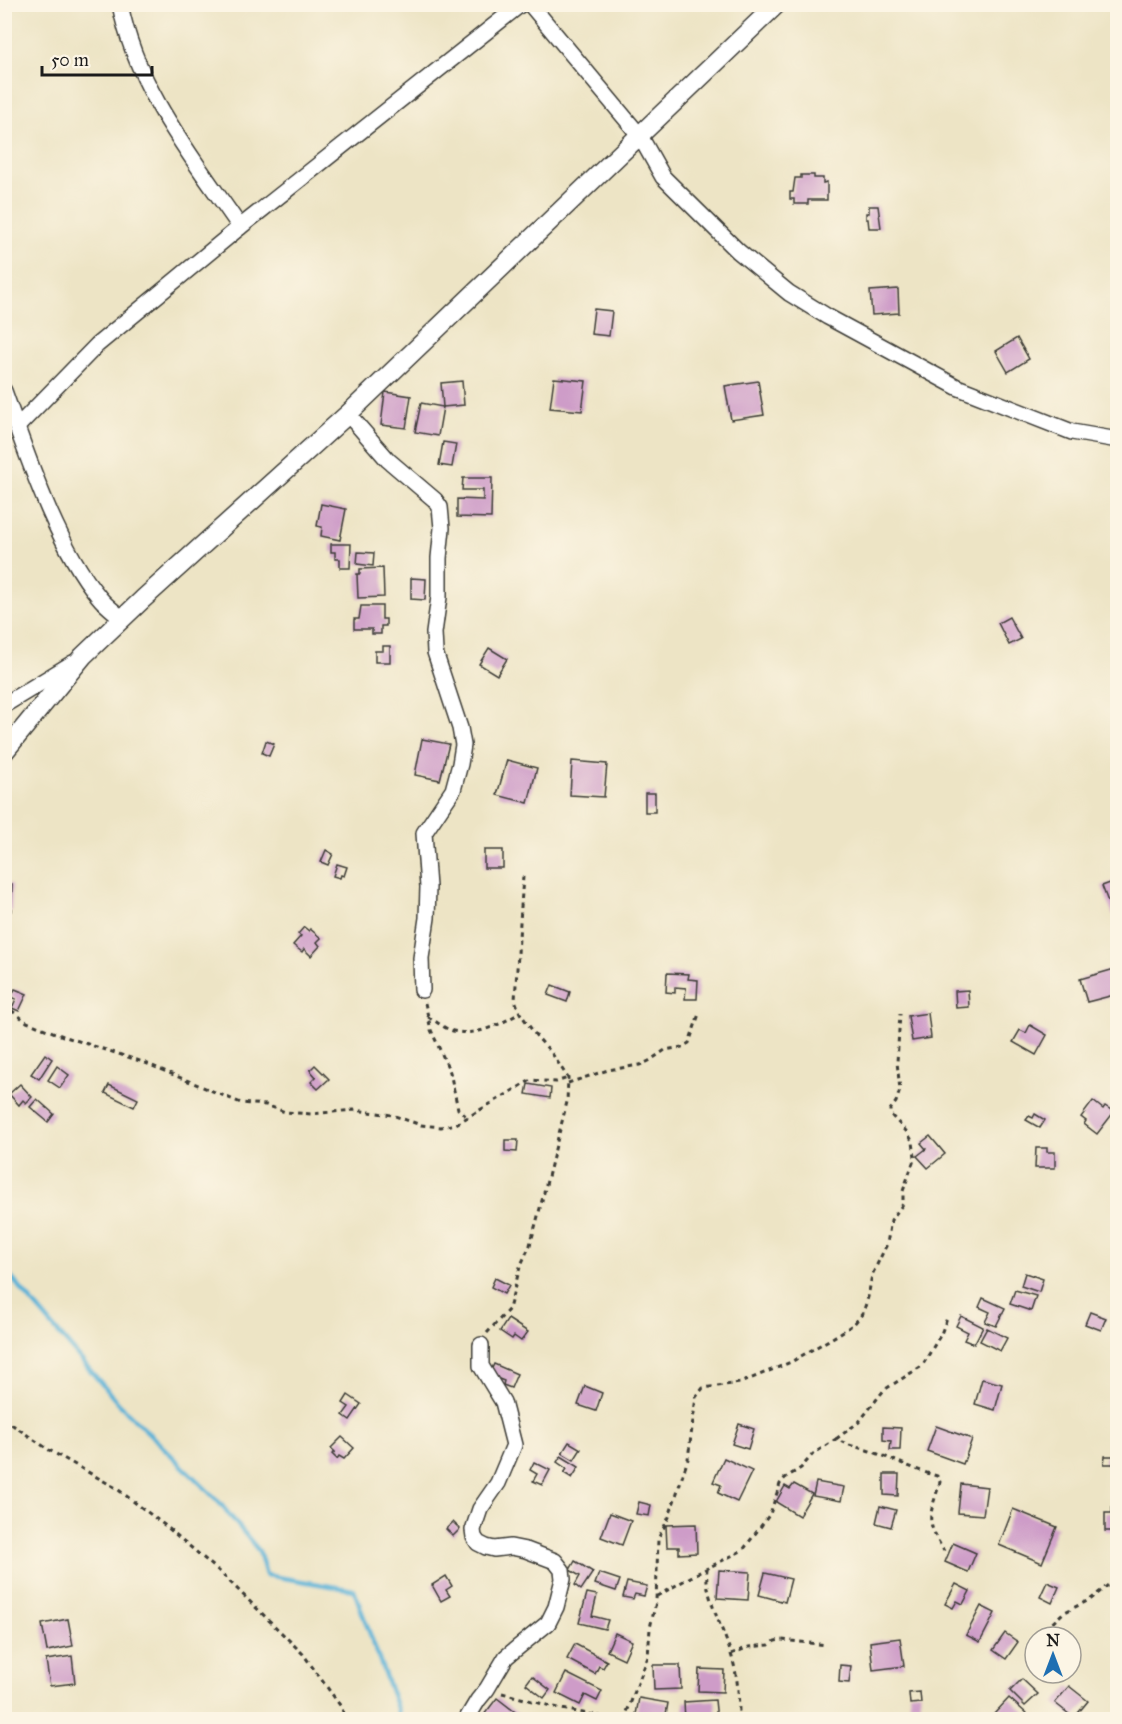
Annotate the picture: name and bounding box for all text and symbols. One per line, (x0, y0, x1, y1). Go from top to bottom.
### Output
scale bar (42, 39, 152, 77)
text: 50 m (51, 49, 89, 71)
north arrow (1023, 1625, 1083, 1685)
text: N (1046, 1631, 1060, 1650)

